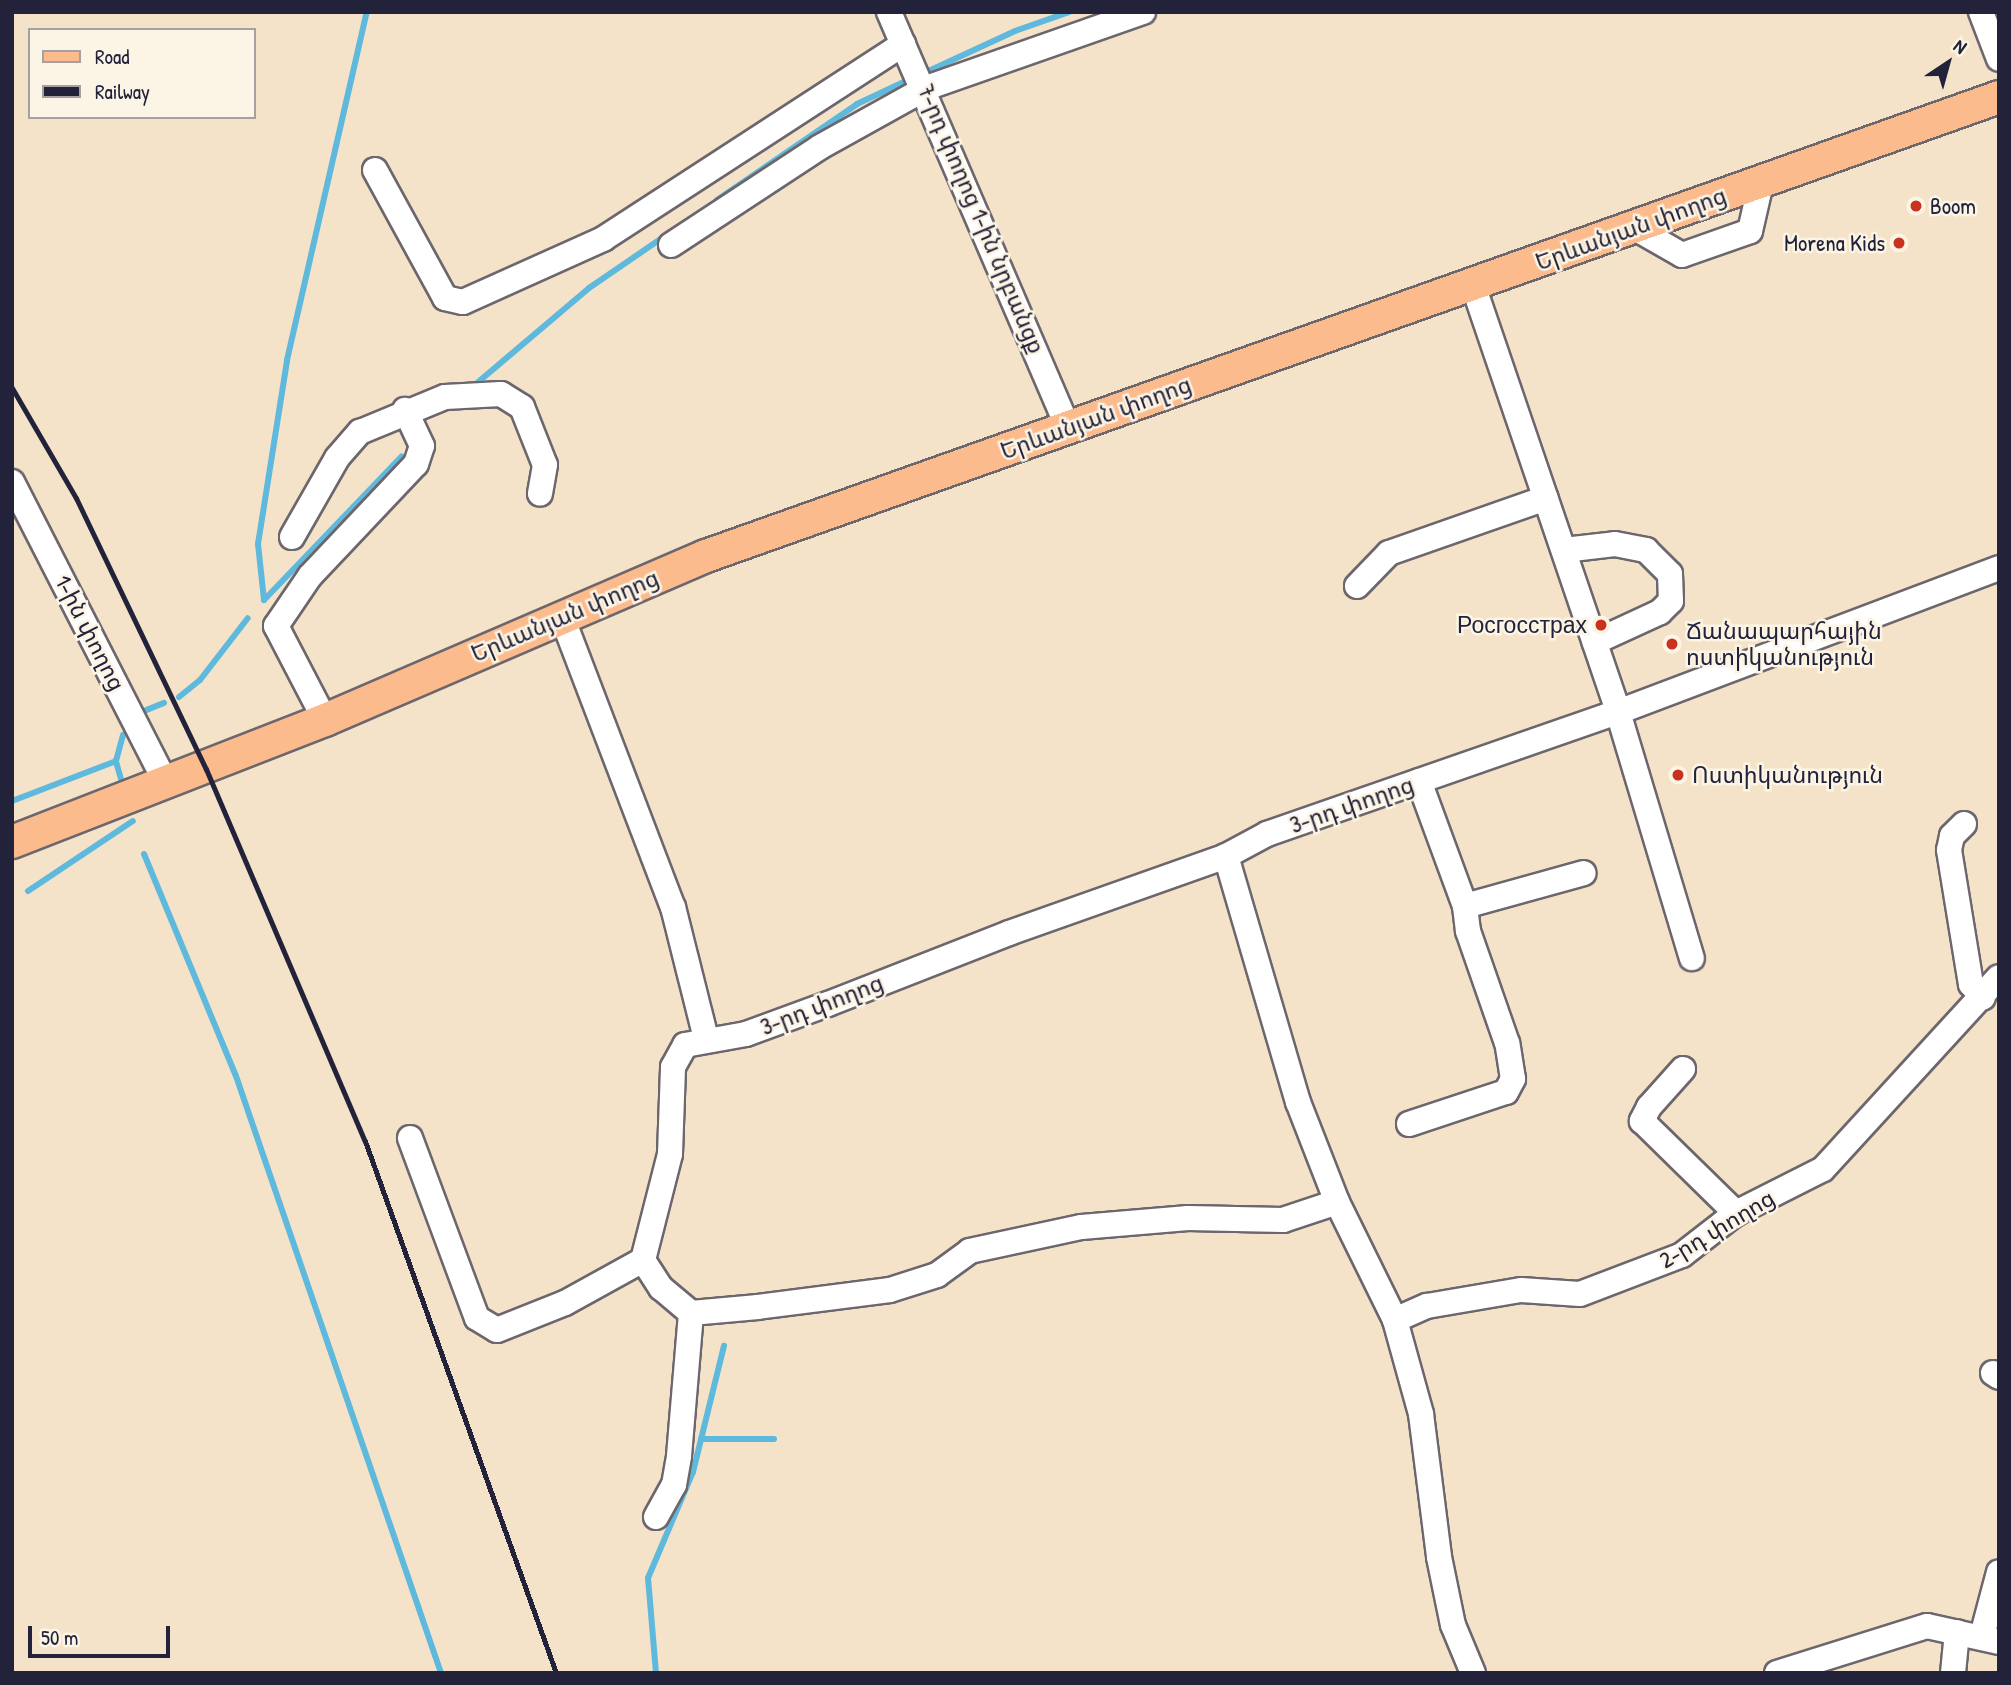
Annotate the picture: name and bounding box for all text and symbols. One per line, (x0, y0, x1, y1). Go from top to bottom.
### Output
legend (28, 28, 256, 119)
north arrow (1913, 28, 1983, 98)
text: N (1949, 33, 1972, 59)
text: Road (95, 42, 129, 71)
text: Railway (95, 77, 150, 106)
street label: 7-րդ փողոց 1-ին նրբանցք (912, 80, 1050, 358)
street label: Երևանյան փողոց (1532, 182, 1730, 276)
place label: Boom (1930, 192, 1976, 220)
marker: Boom (1908, 198, 1924, 214)
place label: Morena Kids (1784, 229, 1885, 257)
marker: Morena Kids (1891, 235, 1907, 251)
street label: Երևանյան փողոց (997, 371, 1195, 465)
street label: Երևանյան փողոց (467, 564, 663, 668)
street label: 1-ին փողոց (49, 570, 131, 696)
place label: Росгосстрах (1457, 611, 1587, 639)
marker: Росгосстрах (1593, 617, 1609, 633)
place label: Ճանապարհային ոստիկանություն (1686, 617, 1882, 671)
marker: Ճանապարհային ոստիկանություն (1664, 636, 1680, 652)
place label: Ոստիկանություն (1692, 761, 1883, 789)
marker: Ոստիկանություն (1670, 767, 1686, 783)
street label: 3-րդ փողոց (1286, 771, 1418, 839)
street label: 3-րդ փողոց (757, 969, 887, 1041)
street label: 2-րդ փողոց (1654, 1184, 1780, 1274)
scale bar (32, 1612, 173, 1656)
text: 50 m (41, 1623, 78, 1652)

